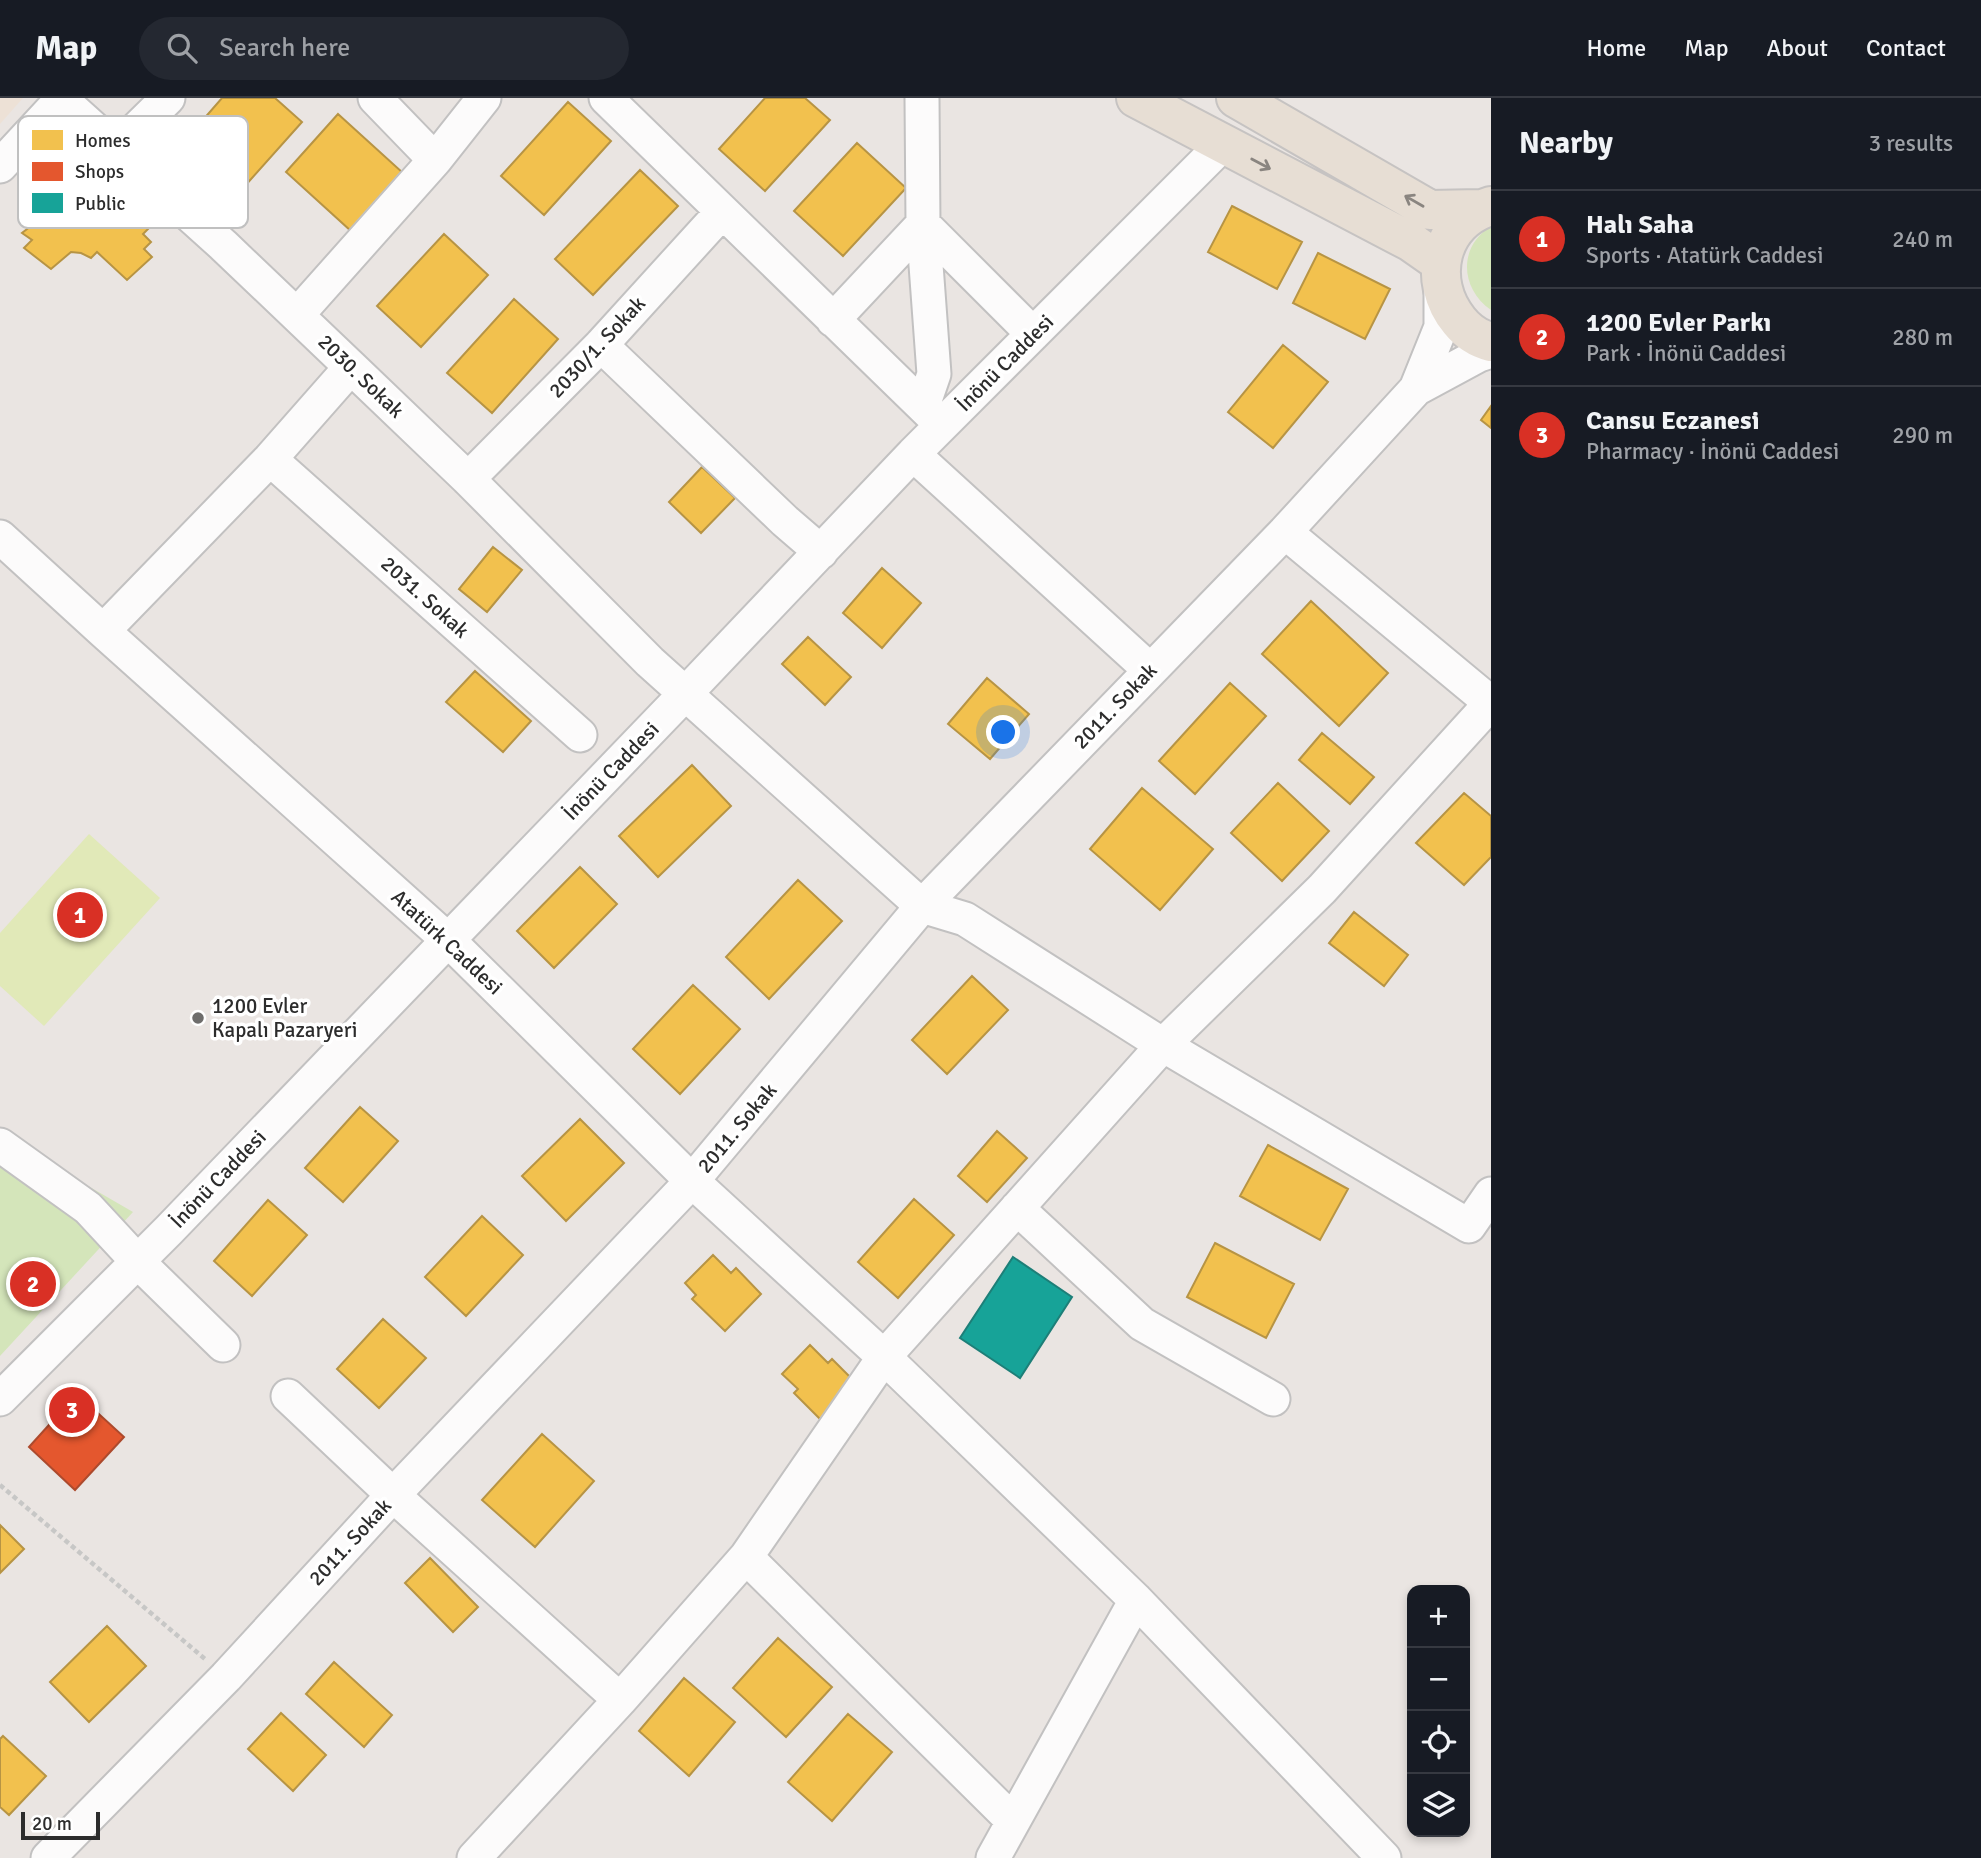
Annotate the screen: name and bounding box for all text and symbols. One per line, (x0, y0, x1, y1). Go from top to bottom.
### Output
search box (139, 17, 629, 80)
text: Map (35, 28, 97, 69)
icon: search (163, 29, 201, 67)
text: Search here (219, 32, 350, 64)
text: Home (1586, 33, 1646, 63)
text: Map (1684, 33, 1729, 63)
text: About (1767, 33, 1828, 63)
text: Contact (1866, 33, 1946, 63)
legend (18, 116, 248, 228)
text: Nearby (1519, 125, 1613, 162)
text: Homes (75, 129, 131, 153)
text: 3 results (1869, 129, 1953, 158)
one-way arrow (1250, 157, 1271, 171)
text: Shops (75, 160, 124, 184)
text: Public (75, 192, 126, 216)
one-way arrow (1405, 194, 1425, 208)
text: Halı Saha (1586, 209, 1694, 241)
text: 1 (1536, 225, 1548, 254)
text: 240 m (1892, 225, 1953, 254)
text: Sports · Atatürk Caddesi (1586, 241, 1823, 270)
street label: 2030/1. Sokak (543, 290, 651, 403)
text: 1200 Evler Parkı (1586, 307, 1771, 339)
street label: İnönü Caddesi (951, 309, 1059, 417)
text: 2 (1536, 323, 1548, 352)
text: 280 m (1892, 323, 1953, 352)
street label: 2030. Sokak (312, 329, 410, 424)
text: Park · İnönü Caddesi (1586, 339, 1786, 368)
text: Cansu Eczanesi (1586, 405, 1759, 437)
text: 3 (1536, 421, 1548, 450)
text: 290 m (1892, 421, 1953, 450)
text: Pharmacy · İnönü Caddesi (1586, 437, 1839, 466)
street label: 2031. Sokak (375, 551, 475, 644)
street label: 2011. Sokak (1068, 657, 1163, 755)
your location (986, 715, 1020, 749)
street label: İnönü Caddesi (558, 716, 664, 826)
street label: Atatürk Caddesi (386, 884, 508, 1000)
pin: 1 (57, 889, 103, 941)
place label: 1200 Evler Kapalı Pazaryeri (212, 993, 358, 1043)
marker: 1200 Evler Kapalı Pazaryeri (190, 1010, 206, 1026)
street label: 2011. Sokak (692, 1077, 783, 1178)
street label: İnönü Caddesi (165, 1124, 271, 1234)
pin: 2 (10, 1258, 56, 1310)
pin: 3 (49, 1384, 95, 1436)
street label: 2011. Sokak (303, 1493, 397, 1591)
map controls (1407, 1585, 1470, 1837)
button: + (1407, 1585, 1470, 1648)
button: − (1407, 1648, 1470, 1711)
button: locate (1407, 1711, 1470, 1774)
button: layers (1407, 1774, 1470, 1837)
scale bar (21, 1809, 100, 1841)
text: 20 m (32, 1812, 72, 1836)

